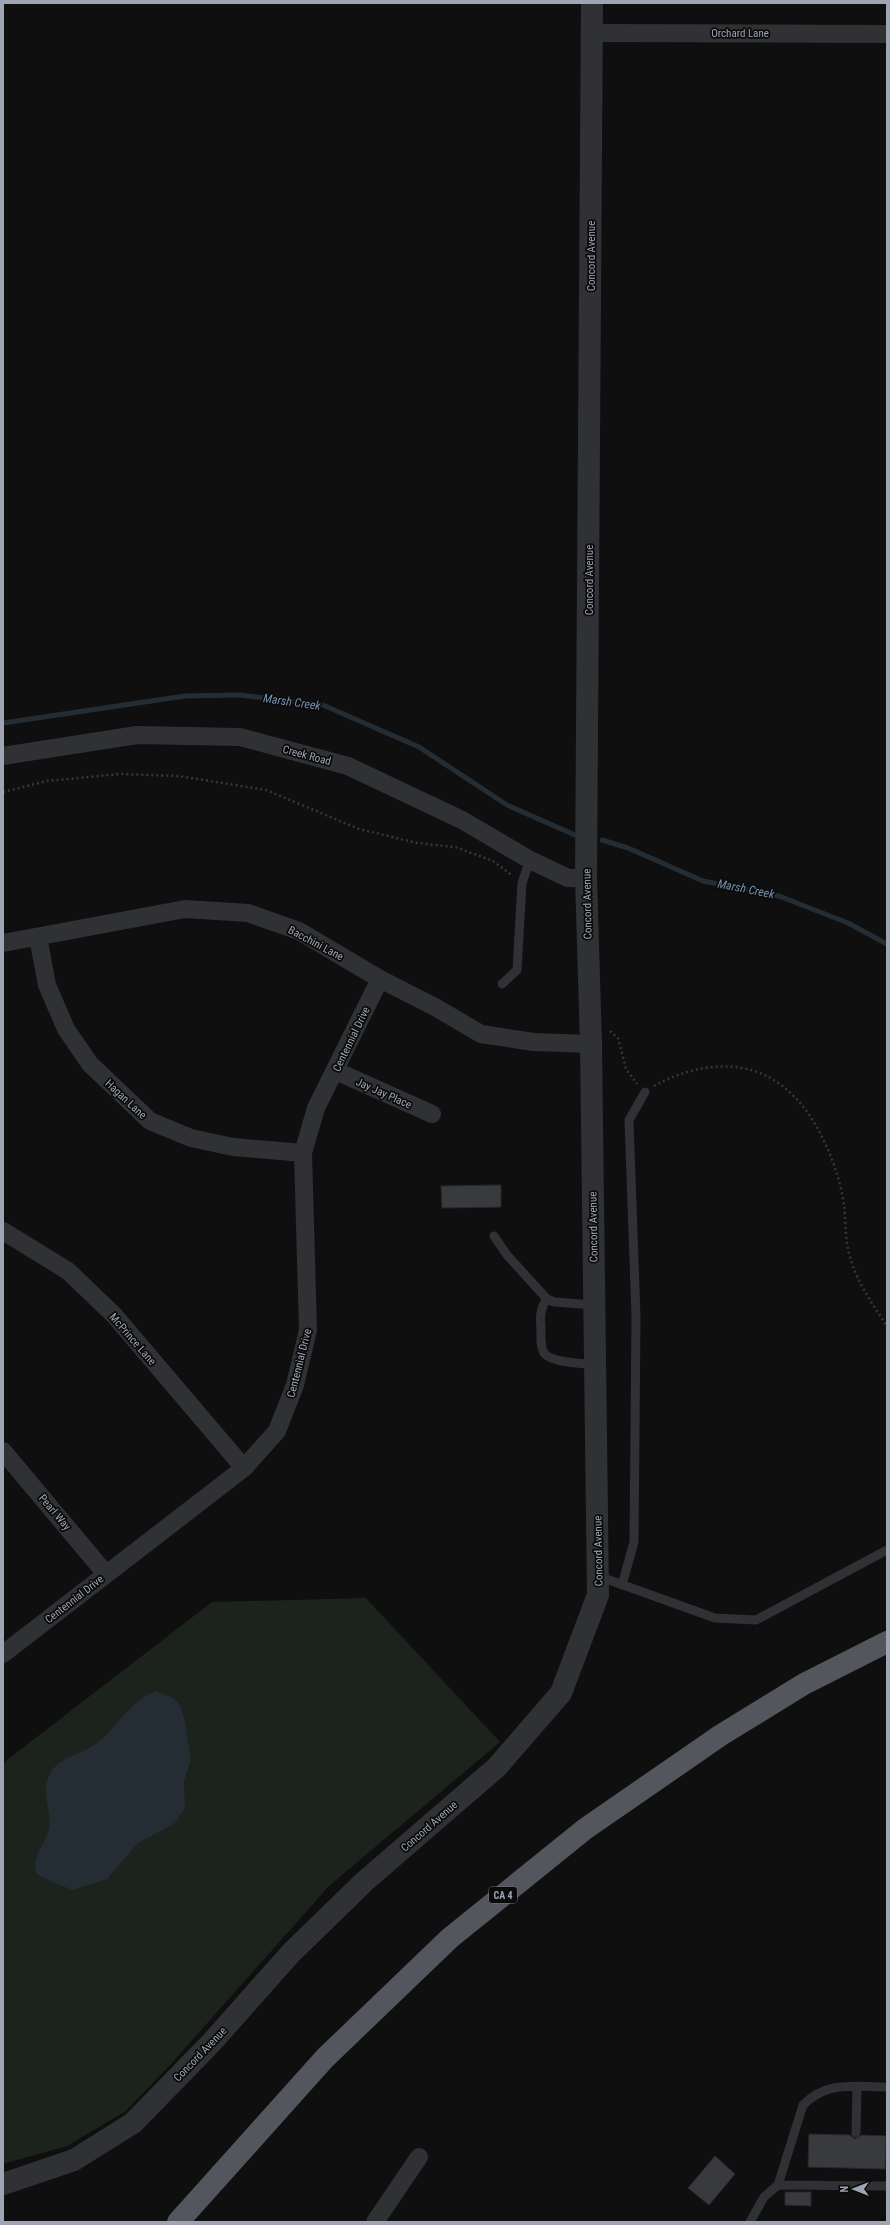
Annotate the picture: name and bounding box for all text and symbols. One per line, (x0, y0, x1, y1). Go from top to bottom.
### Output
street label: Orchard Lane (711, 27, 769, 40)
street label: Concord Avenue (585, 221, 598, 291)
street label: Concord Avenue (583, 545, 596, 615)
water label: Marsh Creek (262, 691, 322, 713)
street label: Creek Road (281, 743, 332, 768)
street label: Concord Avenue (580, 869, 595, 939)
water label: Marsh Creek (716, 877, 776, 902)
street label: Bacchini Lane (286, 923, 346, 963)
street label: Centennial Drive (330, 1005, 373, 1074)
street label: Jay Jay Place (354, 1075, 414, 1111)
street label: Hagan Lane (102, 1077, 149, 1122)
street label: Concord Avenue (586, 1192, 601, 1262)
street label: McPrince Lane (107, 1311, 159, 1368)
street label: Centennial Drive (285, 1327, 314, 1399)
street label: Pearl Way (36, 1492, 74, 1533)
street label: Concord Avenue (591, 1516, 606, 1586)
street label: Centennial Drive (42, 1573, 106, 1626)
street label: Concord Avenue (398, 1798, 460, 1854)
road number: CA 4 (489, 1887, 517, 1903)
street label: Concord Avenue (171, 2024, 230, 2084)
north arrow (834, 2169, 874, 2209)
text: N (838, 2185, 851, 2192)

